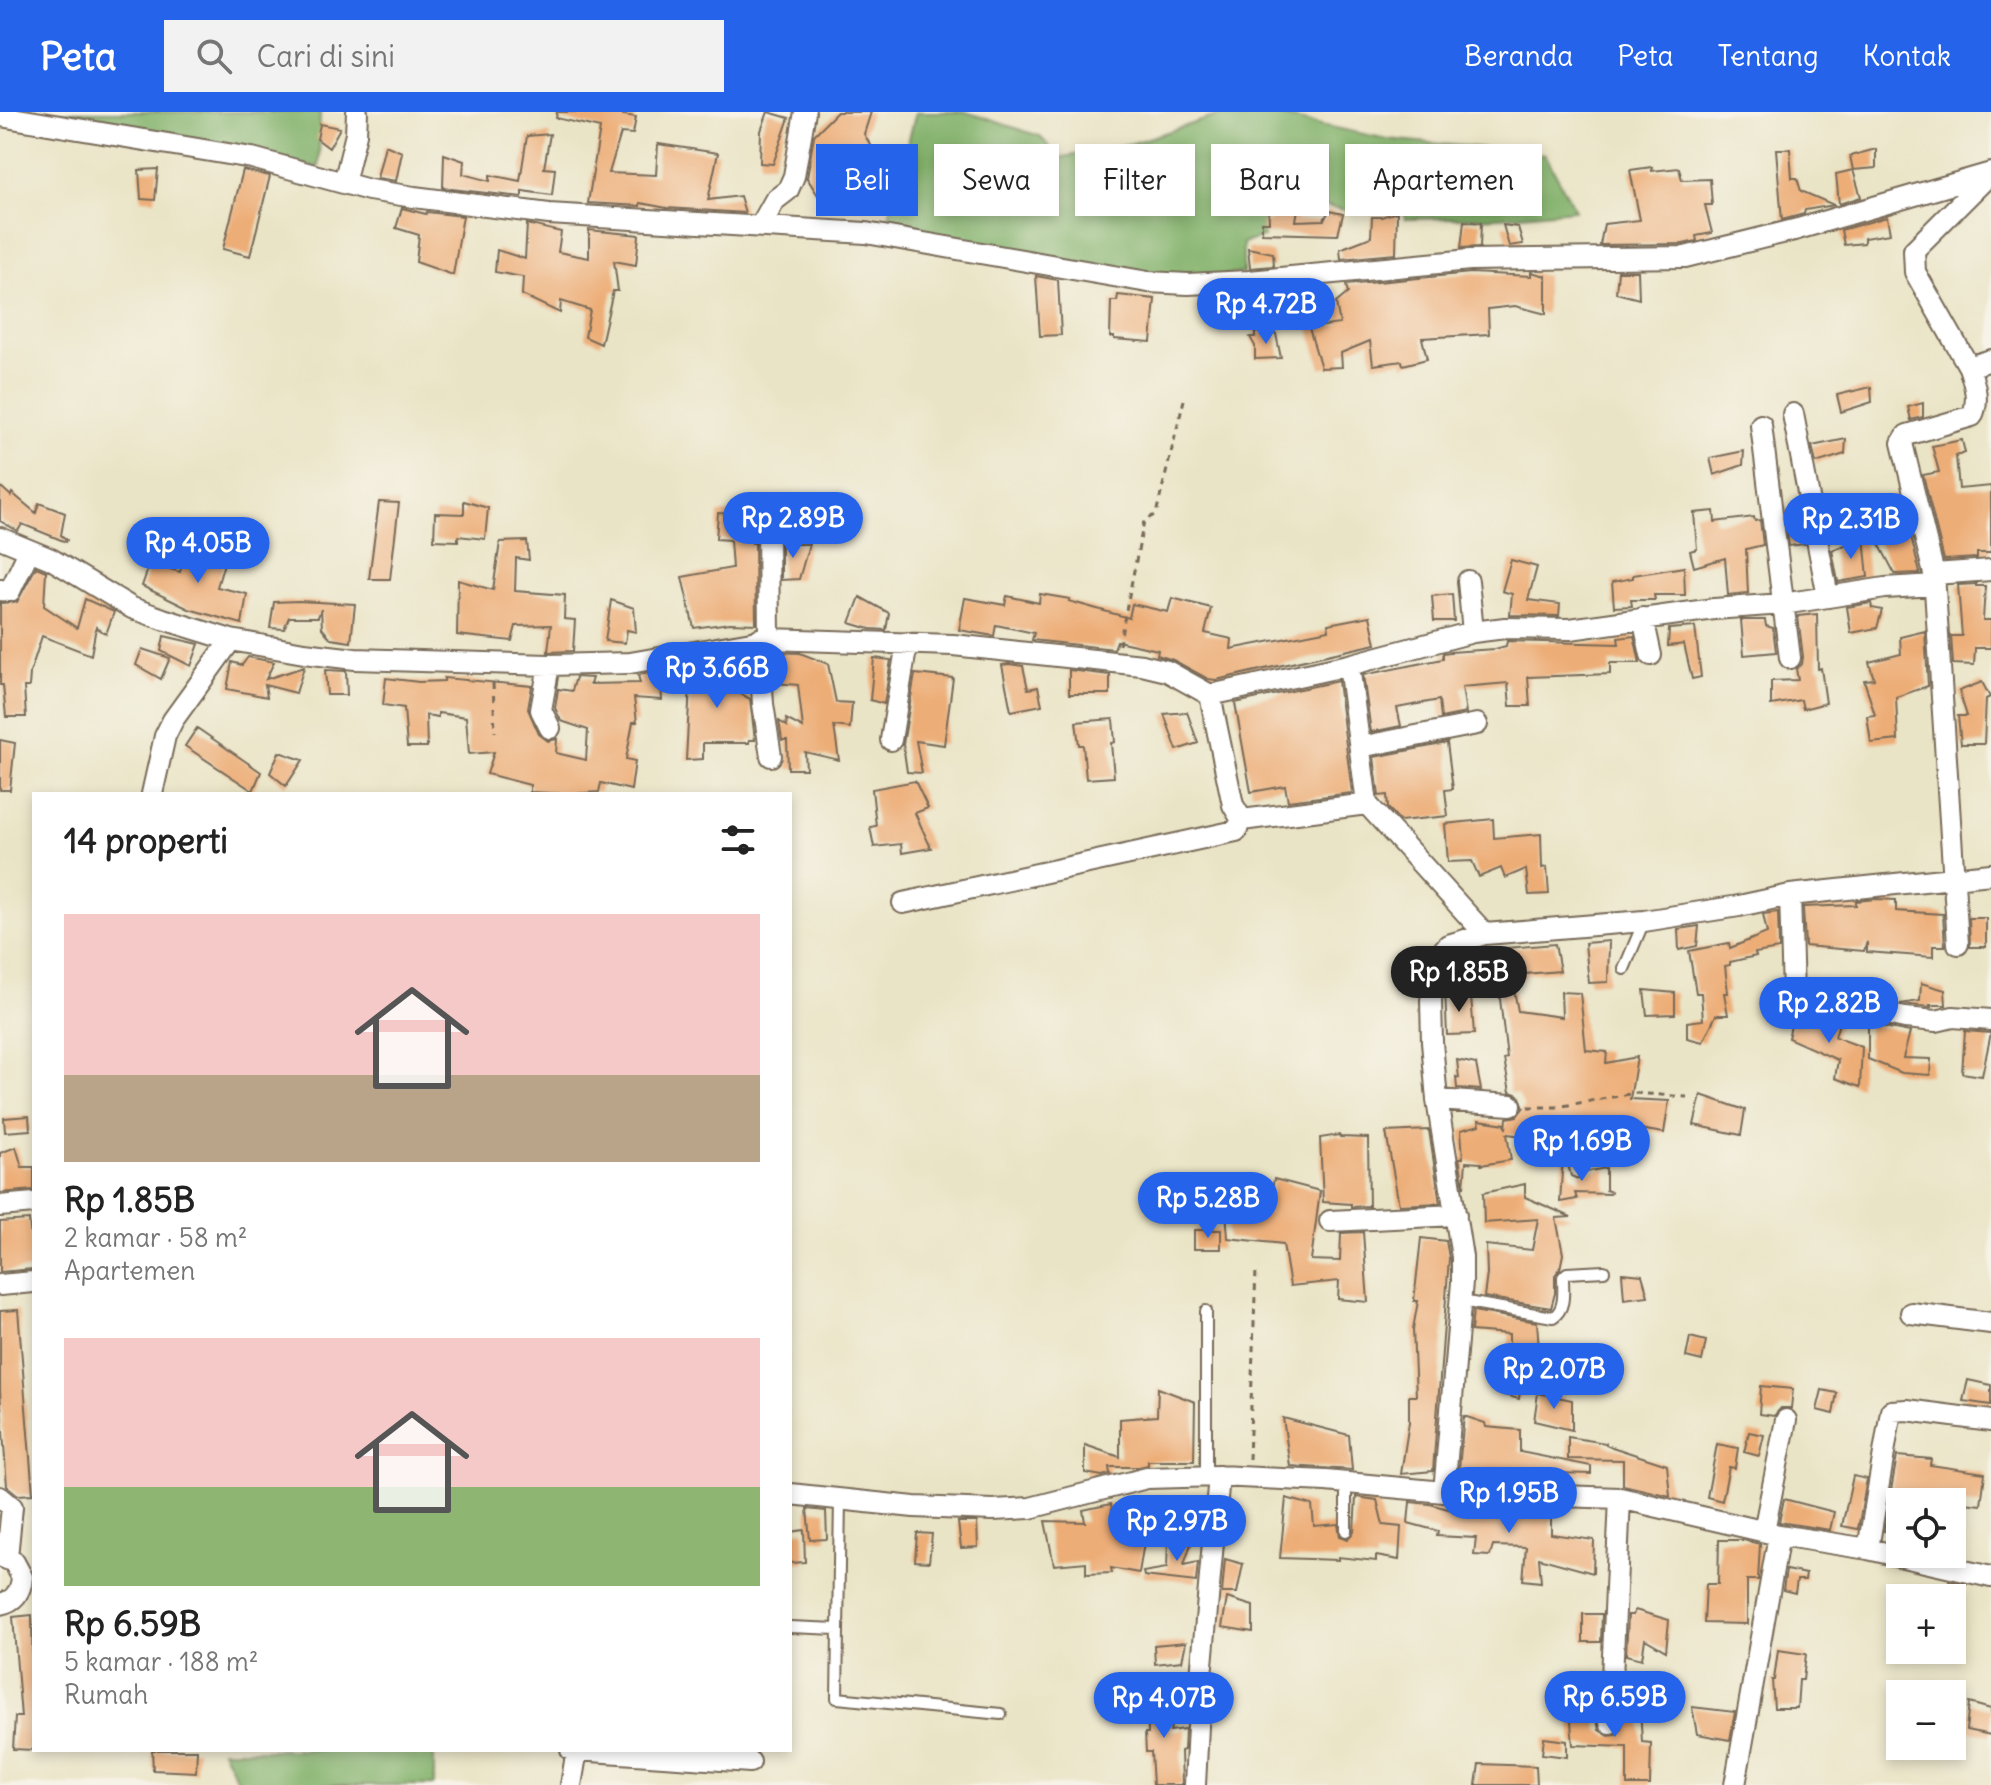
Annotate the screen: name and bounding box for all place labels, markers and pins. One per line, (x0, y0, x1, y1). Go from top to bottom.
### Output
pin: Rp 4.72B (1183, 278, 1349, 346)
pin: Rp 2.89B (710, 492, 876, 560)
pin: Rp 2.31B (1768, 493, 1934, 561)
pin: Rp 4.05B (115, 517, 281, 585)
pin: Rp 3.66B (634, 642, 800, 710)
pin: Rp 1.85B (1376, 946, 1542, 1014)
pin: Rp 2.82B (1746, 977, 1912, 1045)
pin: Rp 1.69B (1499, 1115, 1665, 1183)
pin: Rp 5.28B (1125, 1172, 1291, 1240)
pin: Rp 2.07B (1471, 1343, 1637, 1411)
pin: Rp 1.95B (1426, 1467, 1592, 1535)
pin: Rp 2.97B (1094, 1495, 1260, 1563)
pin: Rp 6.59B (1532, 1671, 1698, 1739)
pin: Rp 4.07B (1081, 1672, 1247, 1740)

